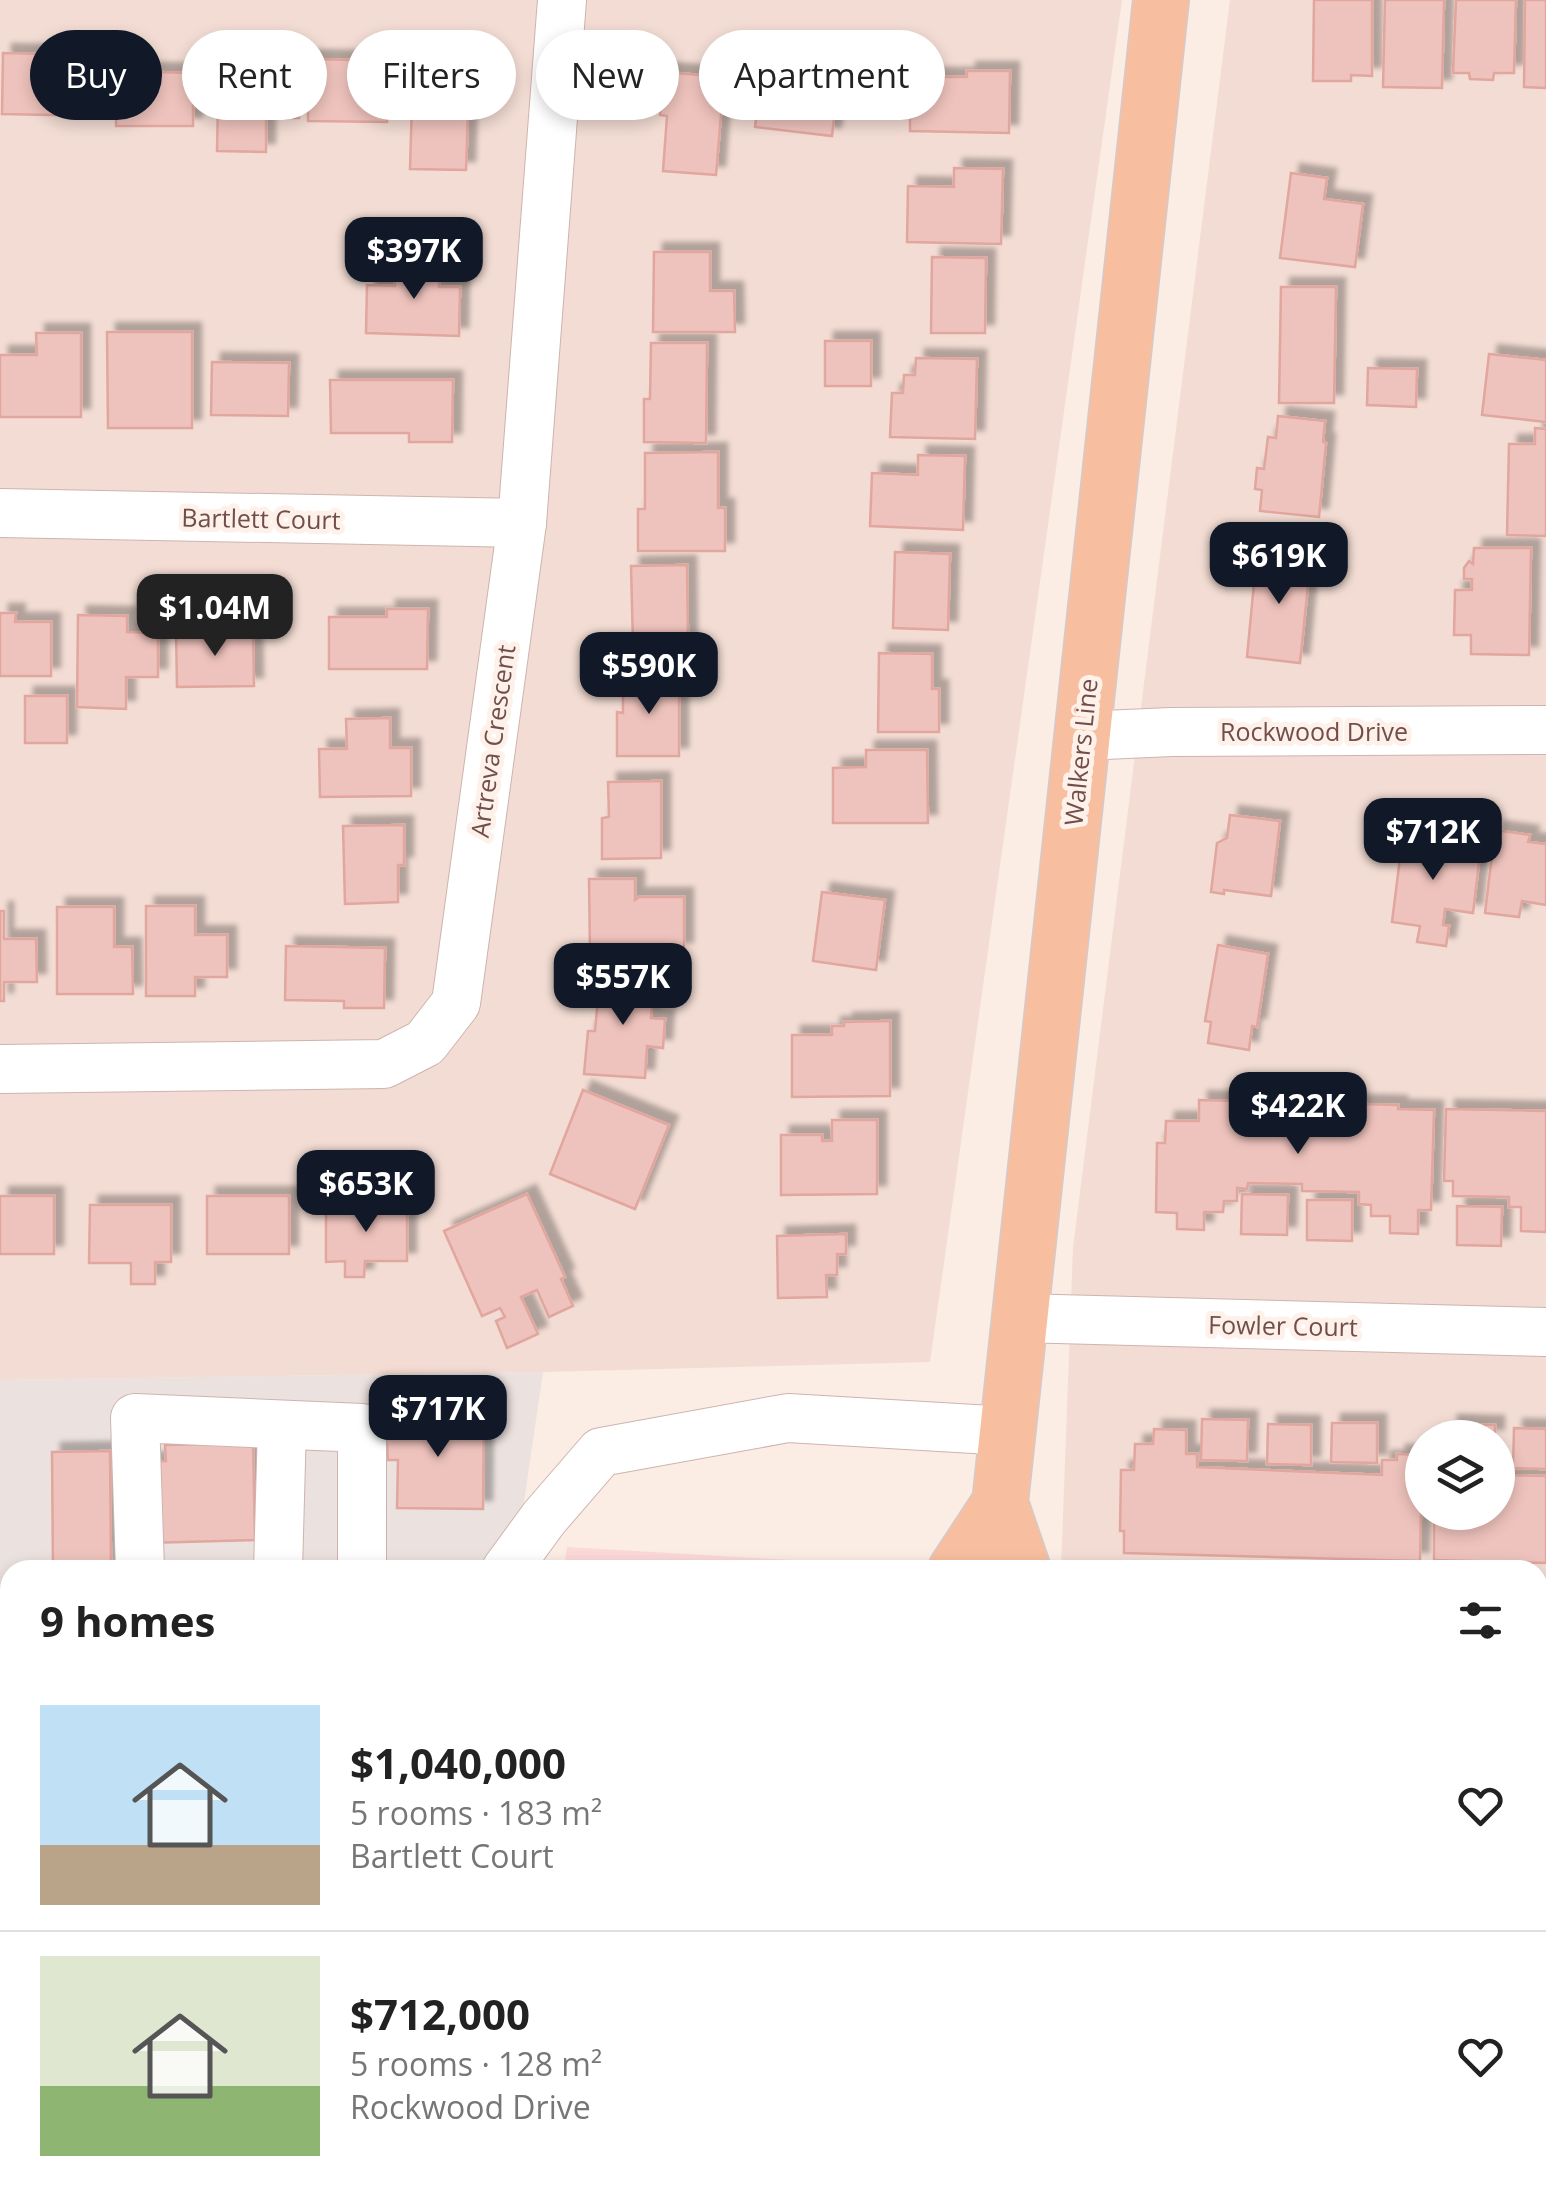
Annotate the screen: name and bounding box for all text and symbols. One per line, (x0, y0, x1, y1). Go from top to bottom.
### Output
chip: Buy (30, 30, 162, 120)
chip: Rent (182, 30, 327, 120)
chip: Filters (347, 30, 516, 120)
chip: New (536, 30, 679, 120)
chip: Apartment (699, 30, 945, 120)
pin: $397K (344, 217, 484, 302)
text: $397K (367, 228, 461, 271)
street label: Bartlett Court (181, 500, 341, 536)
pin: $619K (1209, 522, 1349, 607)
text: $619K (1232, 533, 1326, 576)
pin: $1.04M (134, 574, 296, 659)
text: $1.04M (159, 585, 271, 628)
pin: $590K (579, 632, 719, 717)
street label: Artreva Crescent (462, 642, 522, 840)
text: $590K (602, 643, 696, 686)
street label: Walkers Line (1055, 677, 1105, 827)
street label: Rockwood Drive (1220, 714, 1408, 748)
pin: $712K (1363, 798, 1503, 883)
text: $712K (1386, 809, 1480, 852)
pin: $557K (553, 943, 693, 1028)
text: $557K (576, 954, 670, 997)
pin: $422K (1228, 1072, 1368, 1157)
text: $422K (1251, 1083, 1345, 1126)
pin: $653K (296, 1150, 436, 1235)
text: $653K (319, 1161, 413, 1204)
street label: Fowler Court (1208, 1307, 1358, 1343)
pin: $717K (368, 1375, 508, 1460)
text: $717K (391, 1386, 485, 1429)
map controls (1405, 1420, 1515, 1530)
button: layers (1405, 1420, 1515, 1530)
text: 9 homes (40, 1592, 215, 1649)
icon: filters (1453, 1593, 1508, 1648)
text: $1,040,000 (350, 1734, 566, 1791)
icon: home (120, 1745, 240, 1865)
icon: heart (1453, 1778, 1508, 1833)
text: 5 rooms · 183 m² (350, 1791, 602, 1834)
text: Bartlett Court (350, 1834, 554, 1877)
text: $712,000 (350, 1985, 530, 2042)
icon: home (120, 1996, 240, 2116)
icon: heart (1453, 2029, 1508, 2084)
text: 5 rooms · 128 m² (350, 2042, 602, 2085)
text: Rockwood Drive (350, 2085, 591, 2128)

